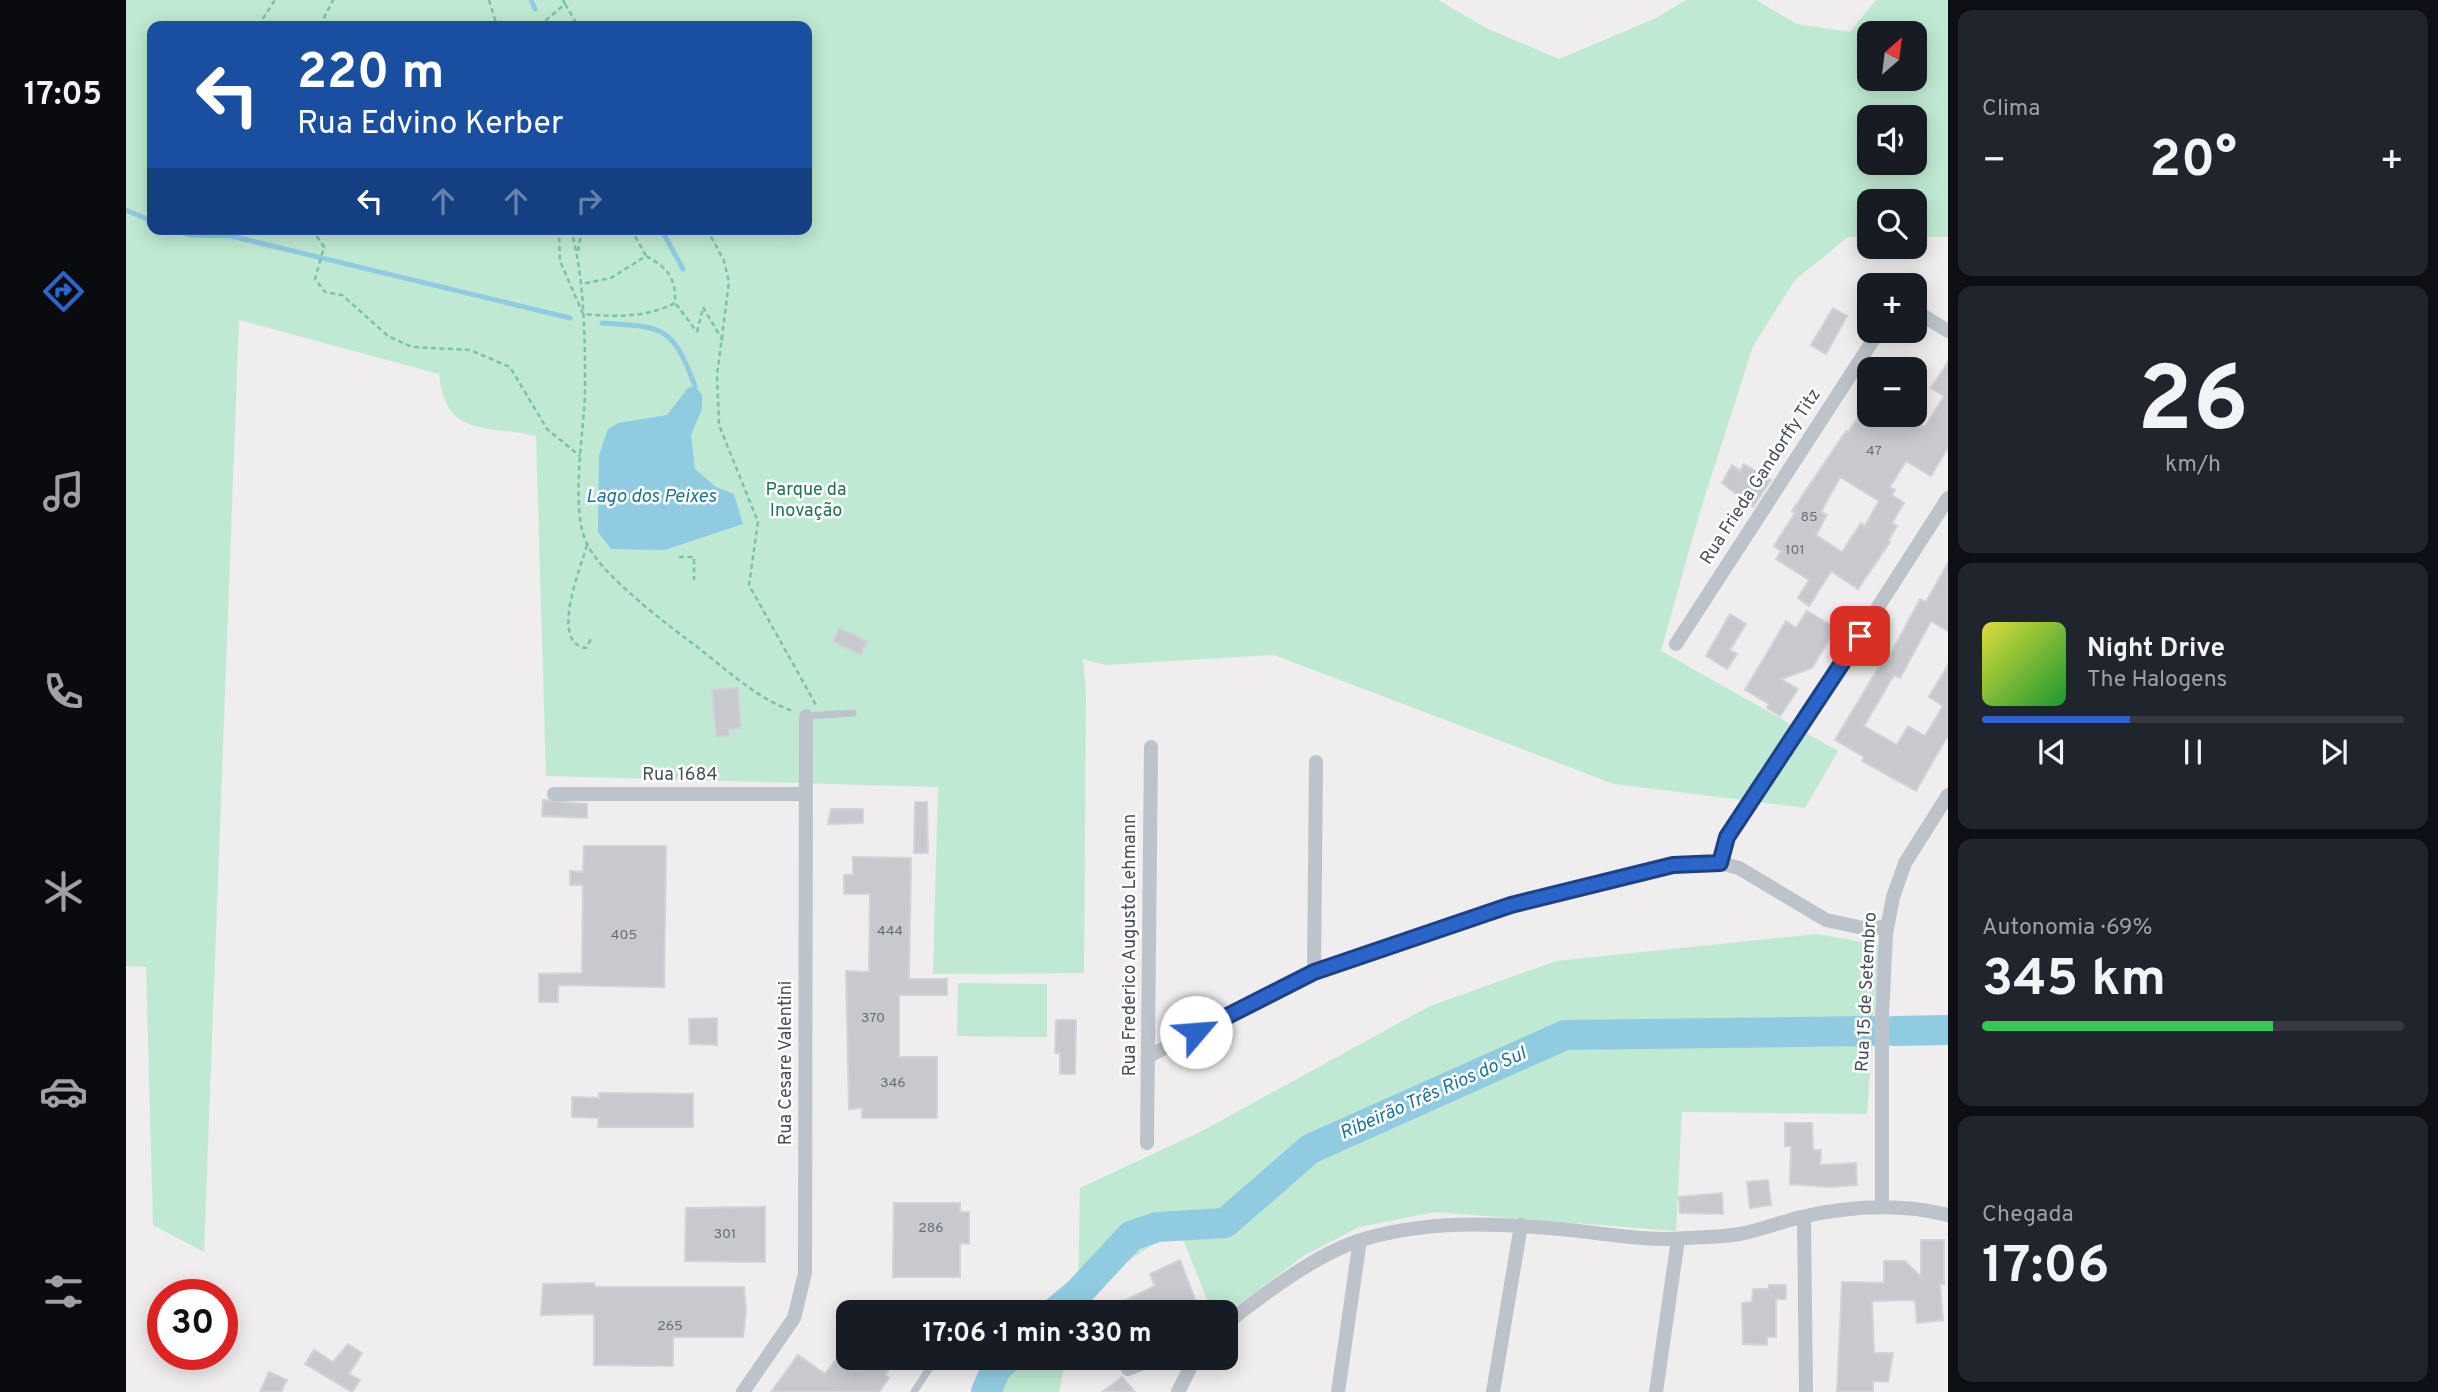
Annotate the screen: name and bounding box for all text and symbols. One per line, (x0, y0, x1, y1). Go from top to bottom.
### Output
north arrow (1857, 21, 1927, 91)
map controls (1857, 21, 1927, 427)
text: 220 m (297, 44, 444, 106)
icon: left (182, 49, 273, 140)
text: 17:05 (24, 76, 102, 116)
text: Clima (1982, 95, 2040, 124)
text: Rua Edvino Kerber (297, 105, 563, 145)
button: sound (1857, 105, 1927, 175)
text: 20° (2149, 129, 2237, 195)
text: − (1982, 138, 2007, 187)
text: + (2379, 138, 2404, 187)
icon: left (351, 182, 389, 220)
icon: ahead (424, 182, 462, 220)
icon: ahead (497, 182, 535, 220)
icon: right (570, 182, 608, 220)
button: search (1857, 189, 1927, 259)
icon: directions (39, 267, 88, 316)
button: + (1857, 273, 1927, 343)
text: 26 (2137, 348, 2249, 463)
button: − (1857, 357, 1927, 427)
street label: Rua Frieda Gandorffy Titz (1695, 385, 1827, 569)
house number: 47 (1866, 443, 1882, 460)
text: km/h (2165, 451, 2221, 480)
icon: music (39, 467, 88, 516)
park label: Parque da Inovação (766, 479, 846, 523)
water label: Lago dos Peixes (586, 485, 717, 509)
house number: 85 (1800, 509, 1818, 526)
house number: 101 (1785, 542, 1805, 559)
pin (1830, 606, 1890, 666)
icon: arrive (1841, 617, 1879, 655)
text: Night Drive (2087, 633, 2225, 666)
text: The Halogens (2087, 666, 2227, 695)
icon: phone (39, 667, 88, 716)
icon: previous (2033, 733, 2071, 771)
icon: pause (2174, 733, 2212, 771)
icon: next (2315, 733, 2353, 771)
street label: Rua 1684 (642, 764, 718, 787)
street label: Rua Frederico Augusto Lehmann (1119, 814, 1142, 1076)
icon: climate (39, 867, 88, 916)
street label: Rua 15 de Setembro (1851, 911, 1883, 1073)
text: Autonomia · 69% (1982, 914, 2153, 943)
house number: 444 (877, 923, 903, 940)
house number: 405 (611, 927, 637, 944)
text: 345 km (1982, 948, 2166, 1014)
street label: Rua Cesare Valentini (775, 981, 798, 1145)
position arrow (1159, 995, 1233, 1069)
house number: 370 (861, 1010, 885, 1027)
water label: Ribeirão Três Rios do Sul (1336, 1042, 1531, 1146)
icon: car (39, 1067, 88, 1116)
house number: 346 (880, 1075, 906, 1092)
text: Chegada (1982, 1201, 2074, 1230)
house number: 286 (918, 1220, 944, 1237)
house number: 301 (714, 1226, 736, 1243)
text: 17:06 (1982, 1235, 2109, 1301)
icon: filters (39, 1267, 88, 1316)
speed limit sign: 30 (147, 1279, 238, 1370)
house number: 265 (657, 1318, 683, 1335)
text: 17:06 · 1 min · 330 m (922, 1318, 1152, 1351)

